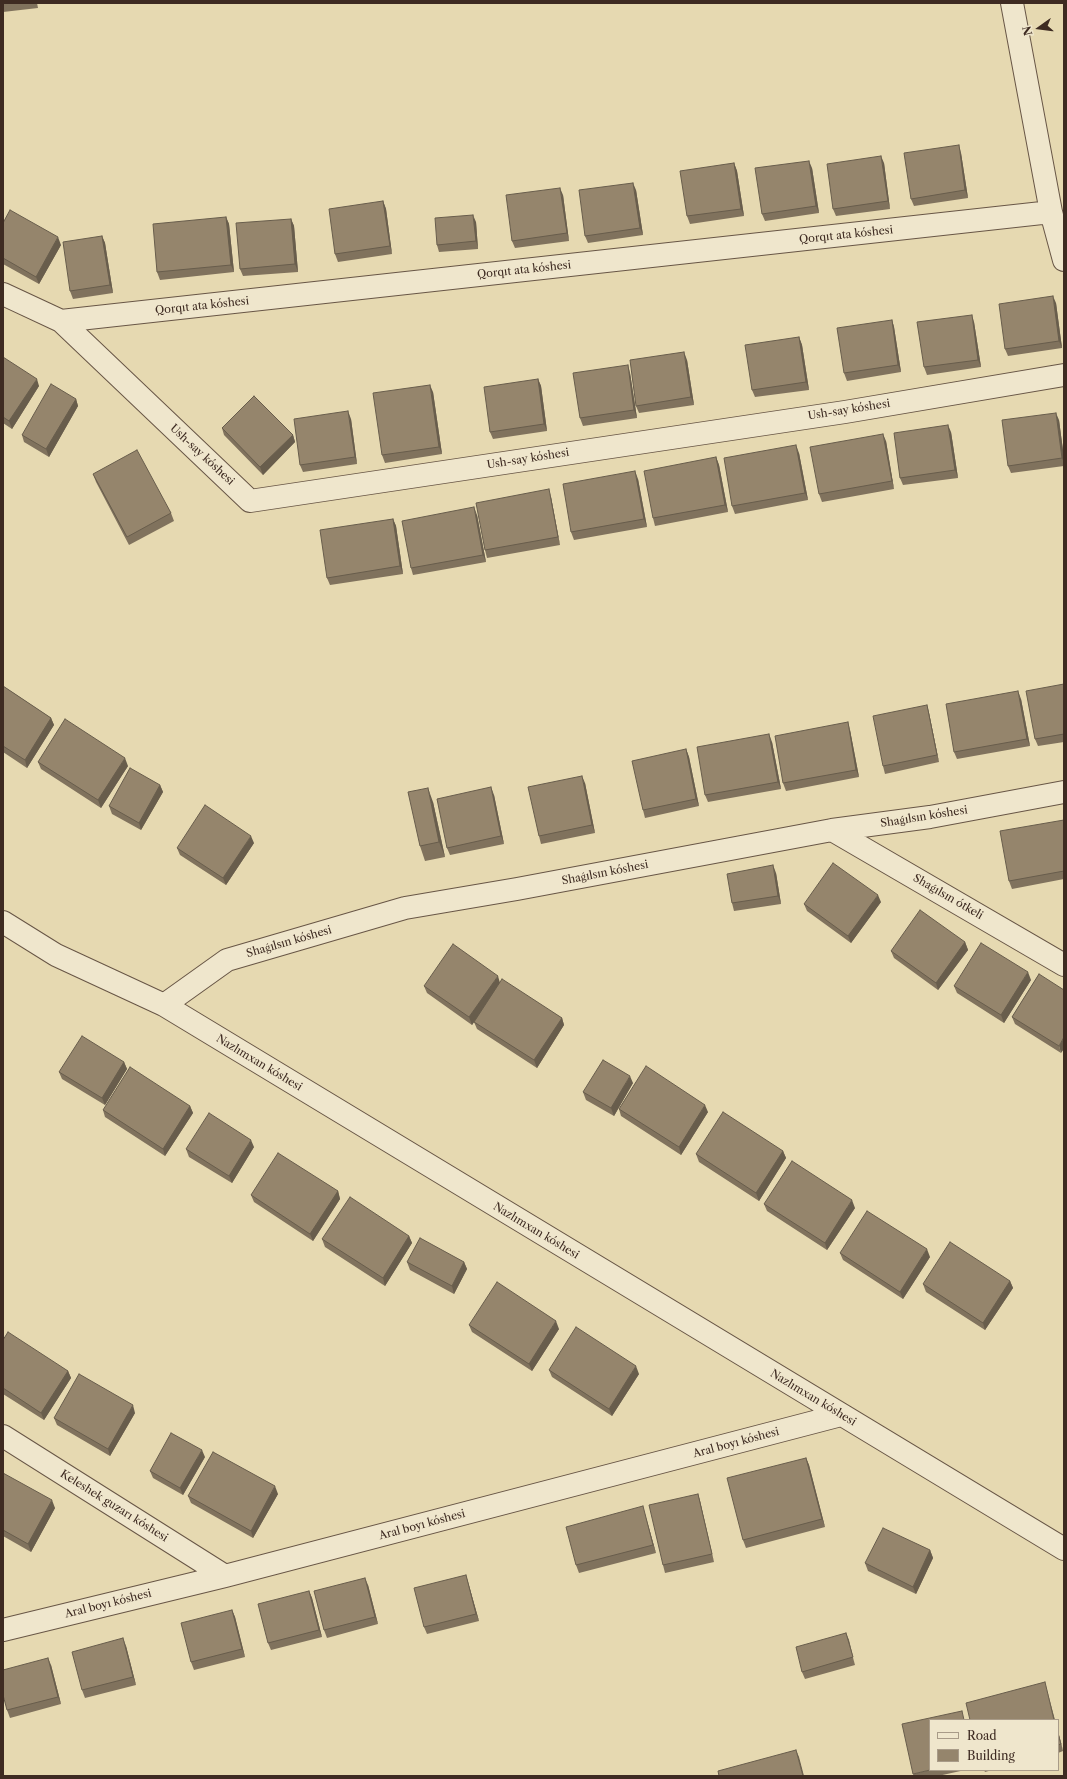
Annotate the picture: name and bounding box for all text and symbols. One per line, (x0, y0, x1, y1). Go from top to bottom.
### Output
north arrow (1019, 8, 1059, 48)
text: N (1019, 25, 1035, 37)
street label: Qorqıt ata kóshesi (798, 224, 894, 246)
street label: Qorqıt ata kóshesi (476, 259, 572, 281)
street label: Qorqıt ata kóshesi (154, 295, 250, 317)
street label: Ush-say kóshesi (807, 397, 891, 423)
street label: Ush-say kóshesi (167, 422, 237, 488)
street label: Ush-say kóshesi (486, 446, 570, 472)
street label: Shaǵılsın kóshesi (880, 804, 968, 830)
street label: Shaǵılsın kóshesi (561, 858, 649, 888)
street label: Shaǵılsın ótkeli (911, 872, 985, 922)
street label: Shaǵılsın kóshesi (245, 924, 333, 960)
street label: Nazlımxan kóshesi (214, 1032, 304, 1094)
street label: Nazlımxan kóshesi (491, 1200, 581, 1262)
street label: Nazlımxan kóshesi (768, 1367, 858, 1429)
street label: Aral boyı kóshesi (691, 1425, 781, 1461)
street label: Keleshek guzarı kóshesi (58, 1467, 170, 1545)
street label: Aral boyı kóshesi (377, 1507, 467, 1543)
street label: Aral boyı kóshesi (63, 1587, 153, 1621)
legend (929, 1719, 1059, 1771)
text: Road (967, 1728, 997, 1743)
text: Building (967, 1748, 1015, 1763)

